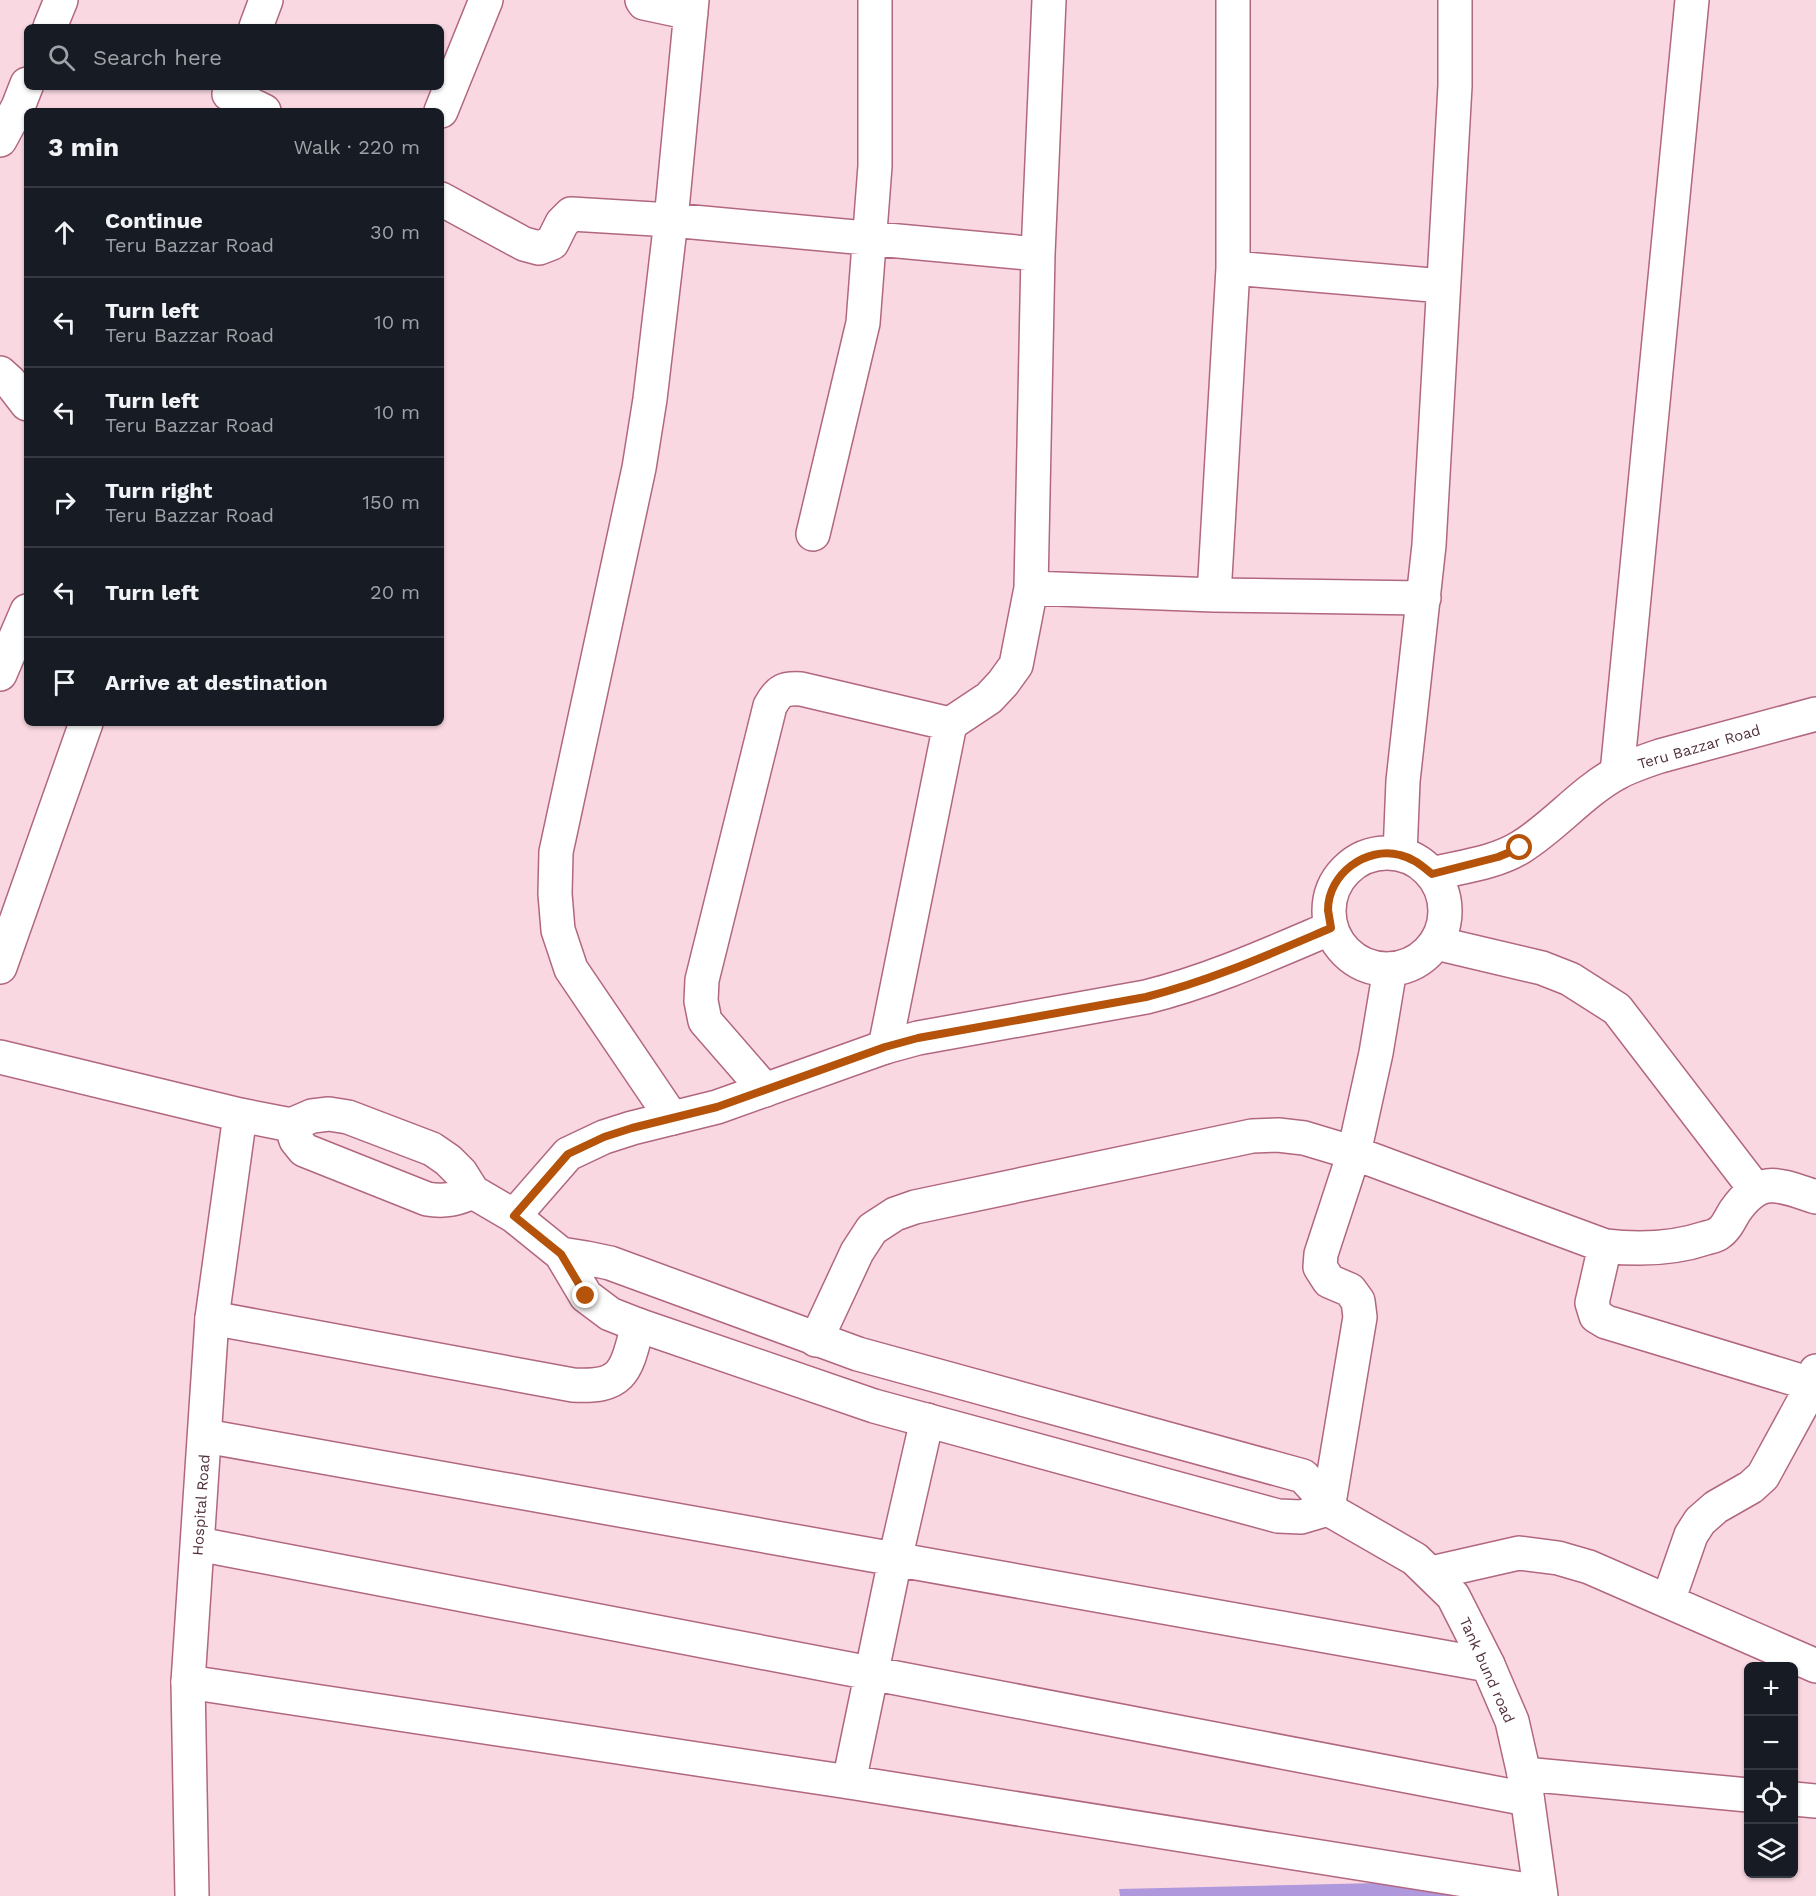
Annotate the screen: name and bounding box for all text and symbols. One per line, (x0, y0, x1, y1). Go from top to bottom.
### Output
search box (24, 24, 444, 90)
icon: search (45, 41, 78, 74)
text: Search here (93, 45, 222, 70)
text: 3 min (48, 132, 119, 162)
text: Walk · 220 m (293, 135, 420, 159)
text: Continue (105, 208, 203, 233)
icon: ahead (48, 216, 81, 249)
text: 30 m (370, 220, 420, 244)
text: Teru Bazzar Road (105, 233, 274, 257)
text: Turn left (105, 298, 199, 323)
icon: left (48, 306, 81, 339)
text: 10 m (374, 310, 420, 334)
text: Teru Bazzar Road (105, 323, 274, 347)
text: Turn left (105, 388, 199, 413)
icon: left (48, 396, 81, 429)
text: 10 m (374, 400, 420, 424)
text: Teru Bazzar Road (105, 413, 274, 437)
text: Turn right (105, 478, 212, 503)
icon: right (48, 486, 81, 519)
text: 150 m (362, 490, 420, 514)
text: Teru Bazzar Road (105, 503, 274, 527)
icon: left (48, 576, 81, 609)
text: Turn left (105, 580, 199, 605)
text: 20 m (370, 580, 420, 604)
icon: arrive (48, 666, 81, 699)
text: Arrive at destination (105, 670, 328, 695)
street label: Teru Bazzar Road (1636, 721, 1762, 773)
route start (1506, 834, 1532, 860)
route end (572, 1282, 598, 1308)
street label: Hospital Road (188, 1454, 214, 1556)
street label: Tank bund road (1456, 1614, 1518, 1726)
map controls (1744, 1662, 1798, 1878)
button: + (1744, 1662, 1798, 1716)
button: − (1744, 1716, 1798, 1770)
button: locate (1744, 1770, 1798, 1824)
button: layers (1744, 1824, 1798, 1878)

